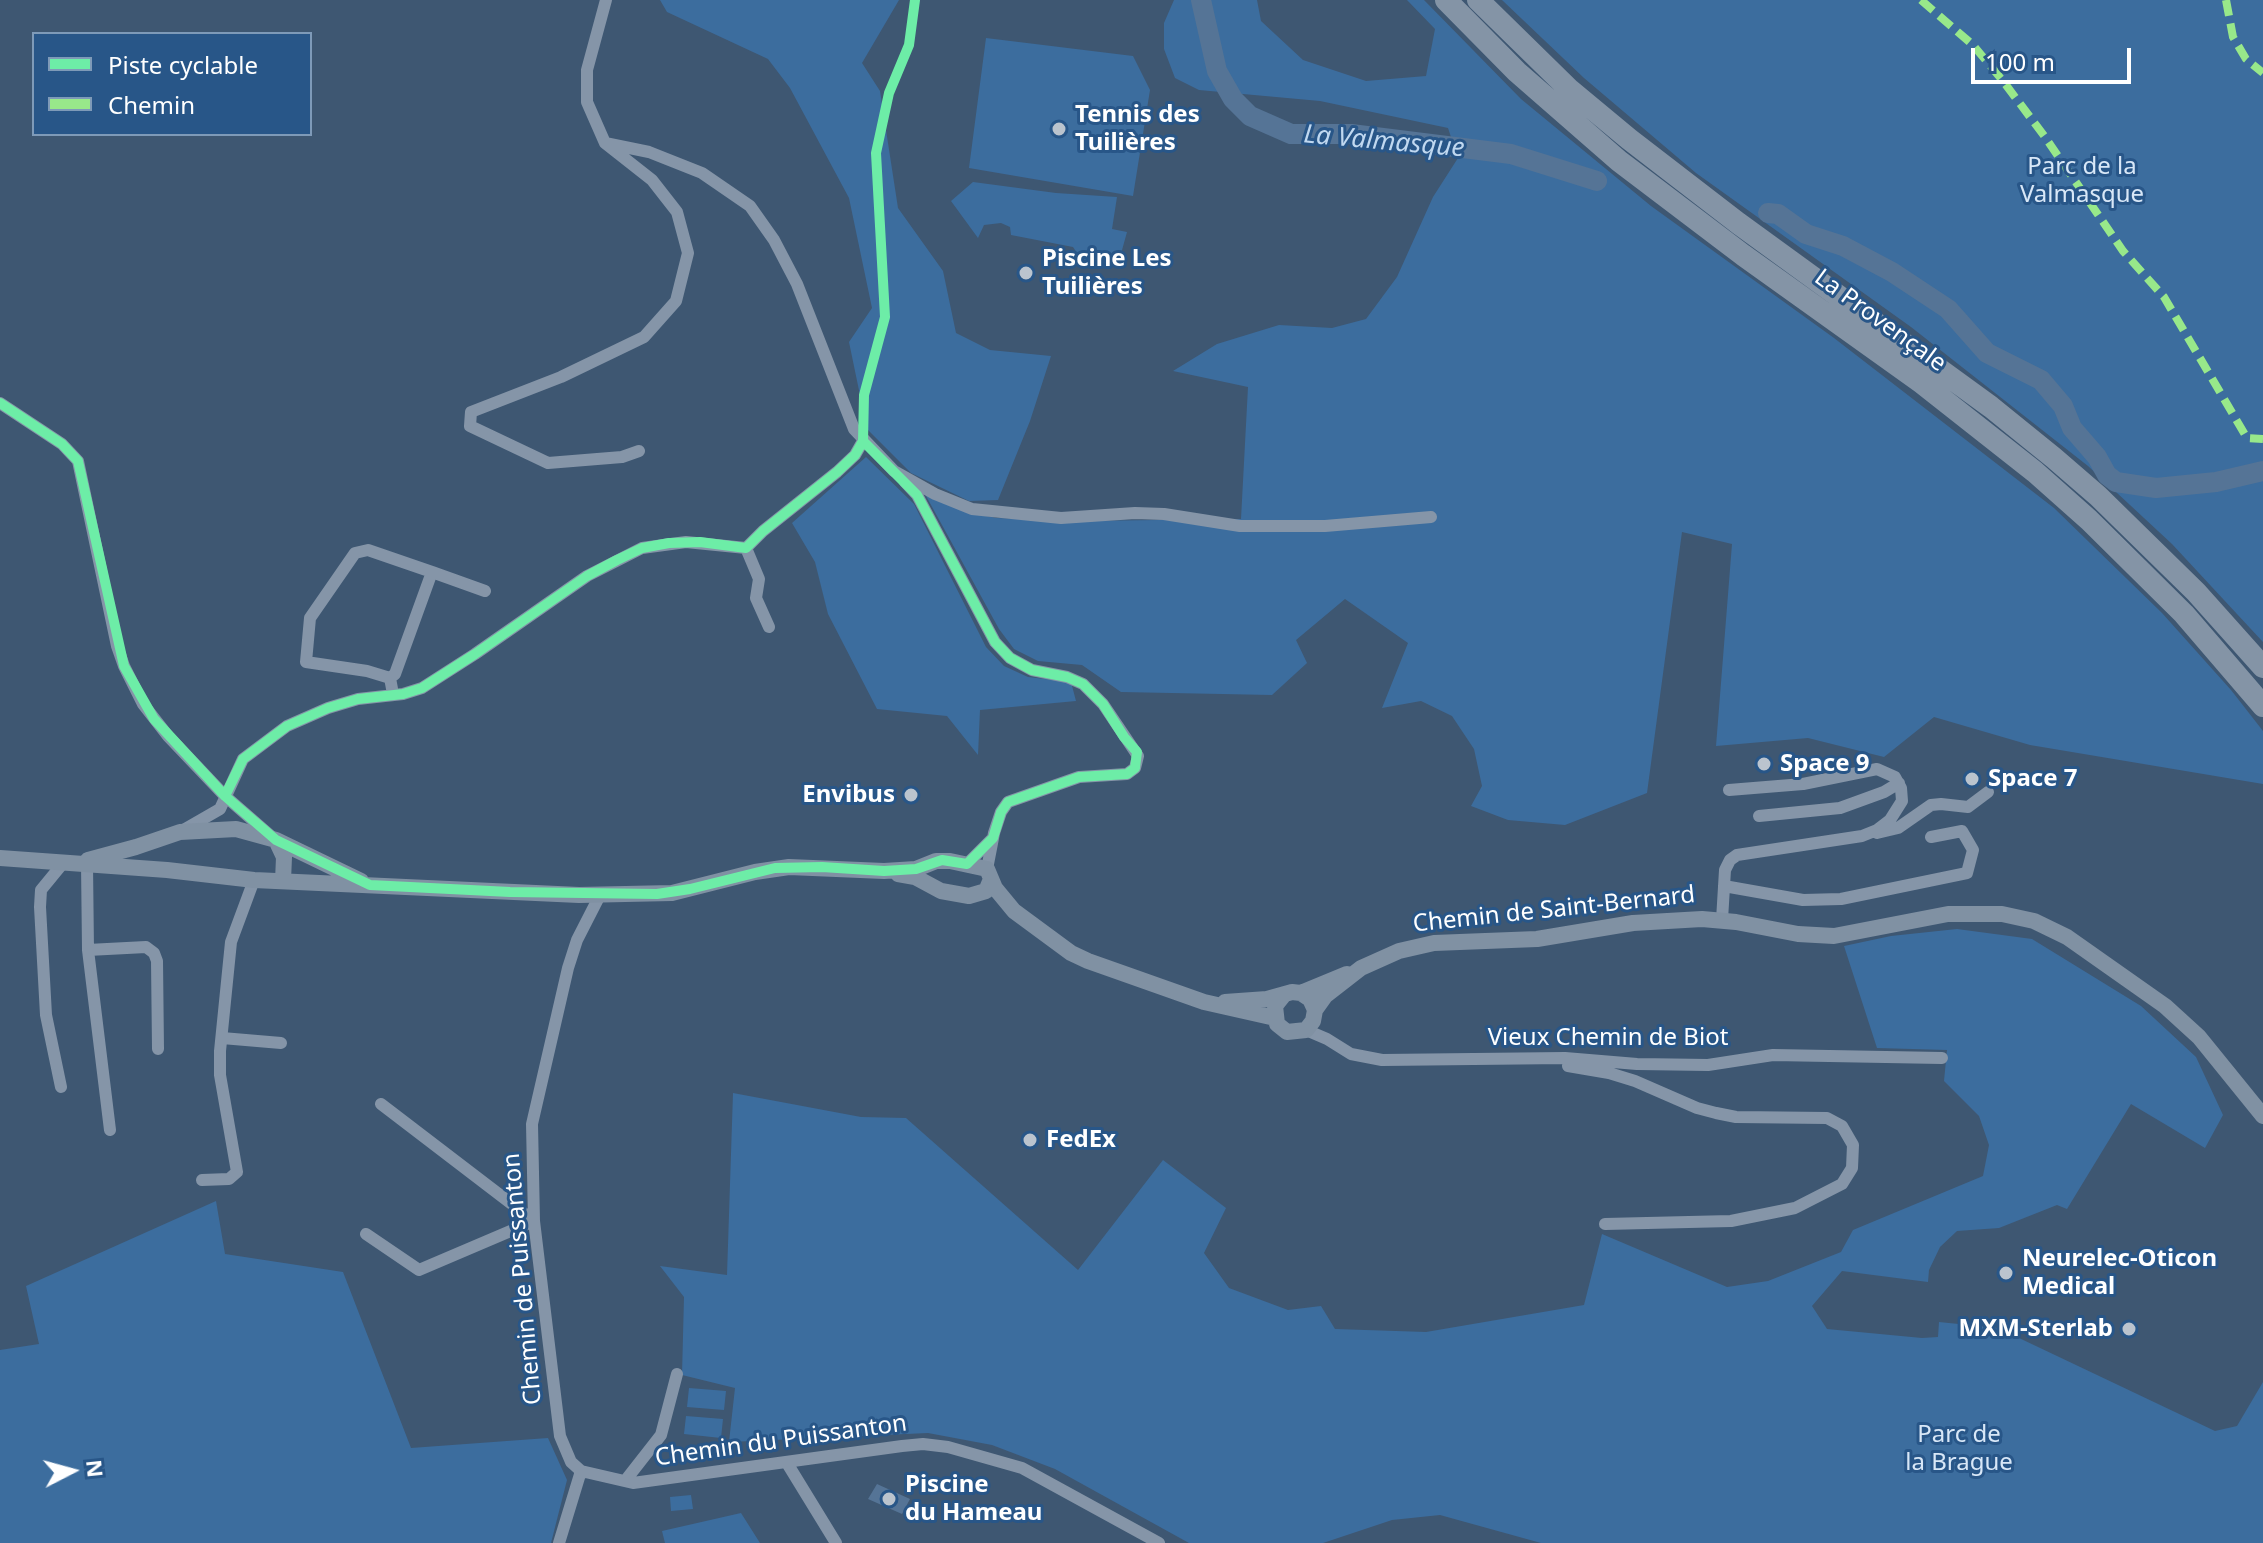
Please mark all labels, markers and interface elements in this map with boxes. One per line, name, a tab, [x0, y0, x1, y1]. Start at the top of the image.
legend	[32, 32, 312, 136]
scale bar	[1975, 32, 2135, 82]
text: 100 m	[1985, 45, 2055, 78]
text: Piste cyclable	[108, 48, 258, 81]
text: Chemin	[108, 88, 195, 121]
place label: Tennis des Tuilières	[1075, 101, 1200, 157]
water label: La Valmasque	[1302, 119, 1466, 165]
marker: Tennis des Tuilières	[1050, 120, 1068, 138]
park label: Parc de la Valmasque	[2020, 153, 2144, 209]
place label: Piscine Les Tuilières	[1042, 245, 1172, 301]
marker: Piscine Les Tuilières	[1017, 264, 1035, 282]
street label: La Provençale	[1809, 264, 1951, 378]
place label: Space 9	[1780, 750, 1869, 778]
marker: Space 9	[1755, 755, 1773, 773]
place label: Space 7	[1988, 765, 2077, 793]
marker: Space 7	[1963, 770, 1981, 788]
place label: Envibus	[802, 781, 895, 809]
marker: Envibus	[902, 786, 920, 804]
street label: Chemin de Saint-Bernard	[1412, 881, 1696, 939]
street label: Vieux Chemin de Biot	[1488, 1024, 1728, 1052]
place label: FedEx	[1046, 1126, 1116, 1154]
marker: FedEx	[1021, 1131, 1039, 1149]
street label: Chemin de Puissanton	[498, 1152, 548, 1406]
place label: Neurelec-Oticon Medical	[2022, 1245, 2217, 1301]
marker: Neurelec-Oticon Medical	[1997, 1264, 2015, 1282]
place label: MXM-Sterlab	[1959, 1315, 2113, 1343]
marker: MXM-Sterlab	[2120, 1320, 2138, 1338]
street label: Chemin du Puissanton	[653, 1409, 909, 1473]
park label: Parc de la Brague	[1905, 1421, 2013, 1477]
north arrow	[32, 1431, 112, 1511]
text: N	[80, 1458, 112, 1479]
place label: Piscine du Hameau	[905, 1471, 1042, 1527]
marker: Piscine du Hameau	[880, 1490, 898, 1508]

